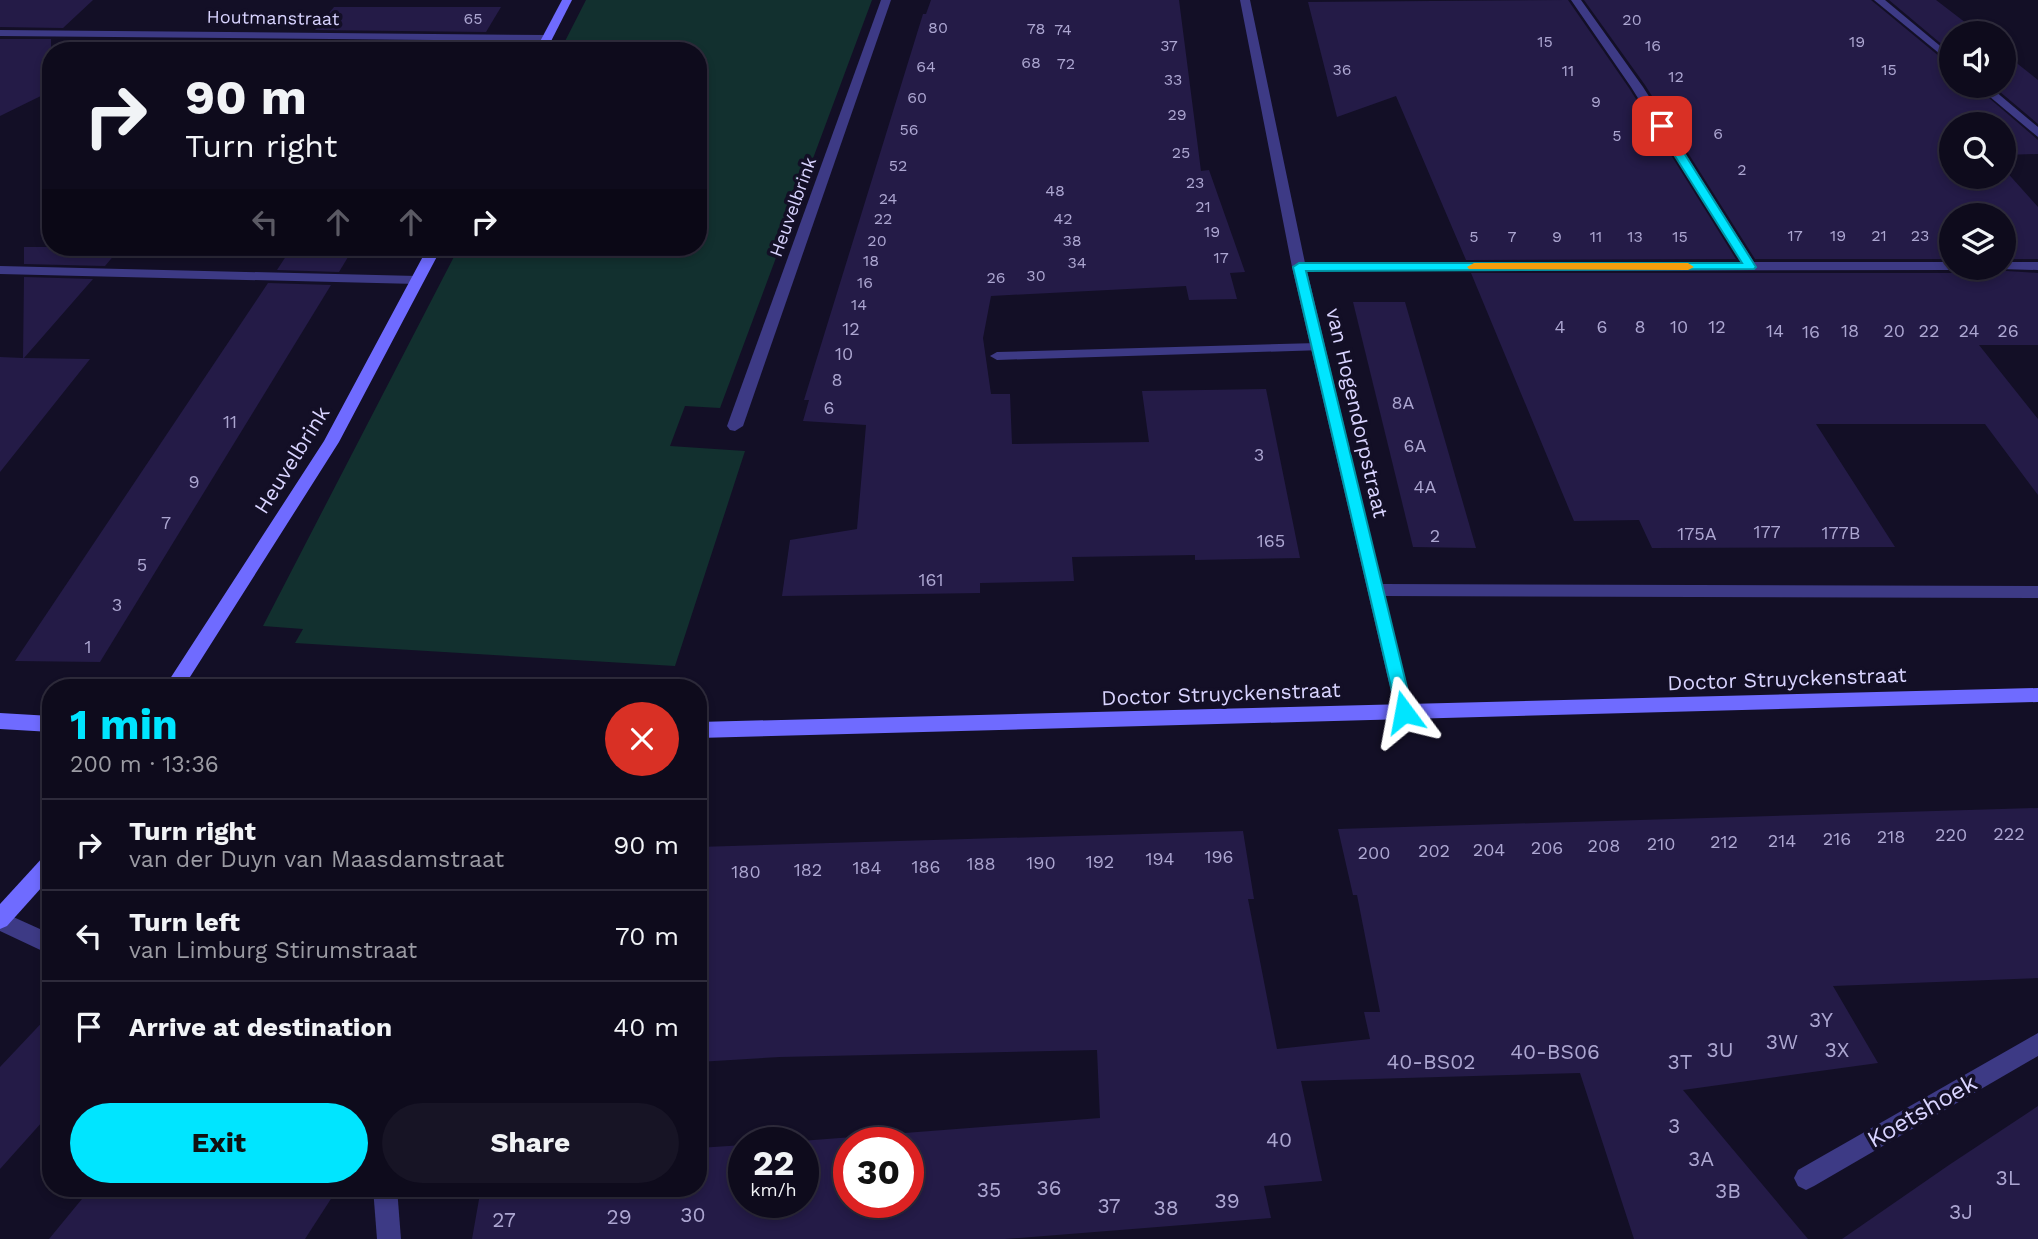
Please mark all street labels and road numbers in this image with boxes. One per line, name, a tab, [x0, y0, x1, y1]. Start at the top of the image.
street label: Houtmanstraat	[206, 6, 340, 29]
street label: Heuvelbrink	[765, 154, 820, 260]
street label: van Hogendorpstraat	[1321, 306, 1394, 520]
street label: Heuvelbrink	[249, 401, 335, 518]
street label: Doctor Struyckenstraat	[1667, 662, 1907, 695]
street label: Doctor Struyckenstraat	[1101, 677, 1341, 710]
street label: Koetshoek	[1862, 1068, 1982, 1154]

